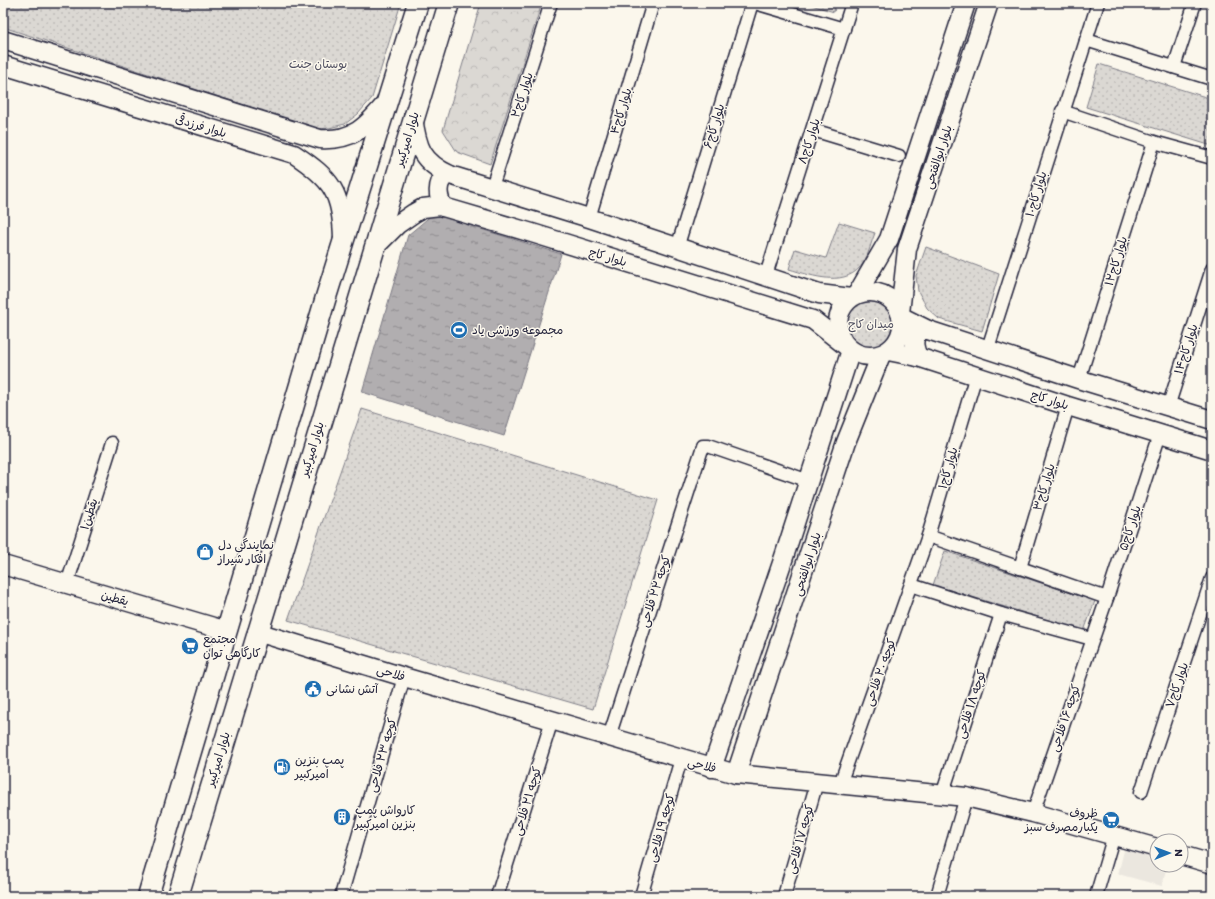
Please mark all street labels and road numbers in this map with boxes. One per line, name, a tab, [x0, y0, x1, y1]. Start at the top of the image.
street label: بلوار کاج۲	[508, 71, 538, 120]
street label: بلوار کاج۴	[607, 86, 637, 136]
street label: بلوار کاج۶	[701, 102, 729, 151]
street label: بلوار امیرکبیر	[392, 110, 423, 169]
street label: بلوار فرزدقی	[173, 112, 228, 141]
street label: بلوار کاج۸	[795, 116, 825, 166]
street label: بلوار ابوالفتحی	[921, 123, 956, 191]
street label: بلوار کاج۱۰	[1022, 169, 1051, 219]
street label: بلوار کاج۱۲	[1102, 234, 1132, 288]
street label: بلوار کاج	[587, 245, 629, 271]
street label: بلوار کاج۱۴	[1171, 322, 1203, 377]
street label: بلوار کاج	[1029, 387, 1071, 415]
street label: بلوار امیرکبیر	[297, 420, 328, 479]
street label: بلوار کاج۱	[935, 445, 963, 491]
street label: بلوار کاج۳	[1030, 462, 1060, 513]
street label: یقطین۱	[77, 496, 101, 532]
street label: بلوار کاج۵	[1116, 503, 1146, 553]
street label: بلوار ابوالفتحی	[790, 530, 825, 598]
street label: کوچه ۲۲ فلاحی	[637, 553, 674, 629]
street label: یقطین	[100, 587, 130, 609]
street label: کوچه ۲۰ فلاحی	[861, 636, 900, 708]
street label: بلوار کاج۷	[1163, 660, 1193, 710]
street label: فلاحی	[375, 662, 407, 685]
street label: کوچه ۱۸ فلاحی	[953, 668, 990, 741]
street label: کوچه ۱۶ فلاحی	[1047, 682, 1084, 754]
street label: کوچه ۲۳ فلاحی	[365, 716, 400, 794]
street label: بلوار امیرکبیر	[203, 730, 234, 789]
street label: فلاحی	[686, 754, 718, 776]
street label: کوچه ۲۱ فلاحی	[510, 765, 545, 837]
street label: کوچه ۱۹ فلاحی	[645, 792, 678, 864]
street label: کوچه ۱۷ فلاحی	[783, 803, 818, 876]

